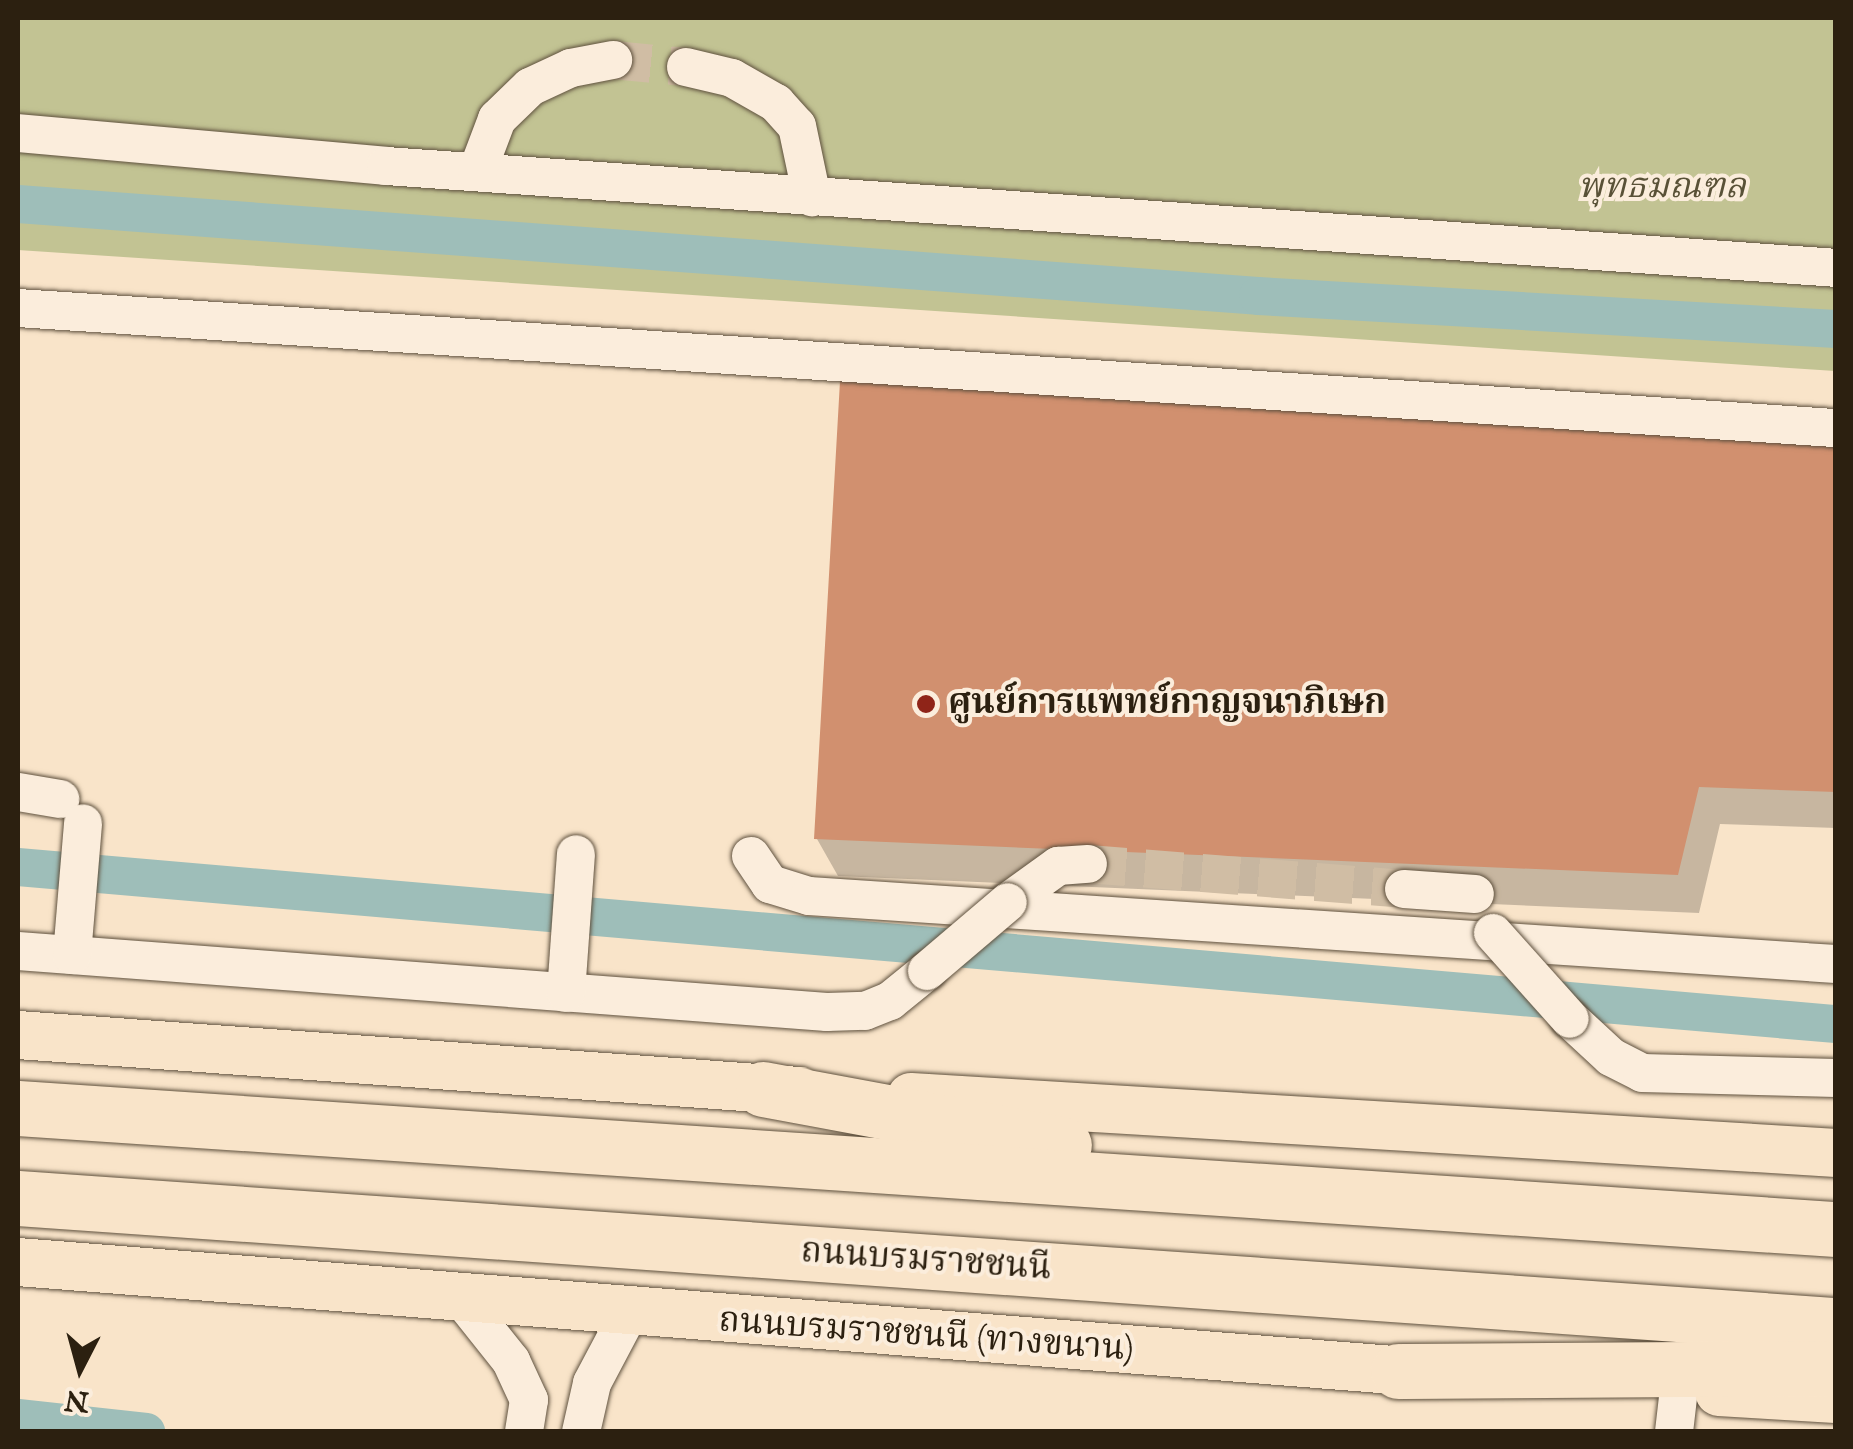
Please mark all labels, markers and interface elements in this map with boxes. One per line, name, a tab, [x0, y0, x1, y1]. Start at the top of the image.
park label: พุทธมณฑล	[1578, 167, 1746, 209]
place label: ศูนย์การแพทย์กาญจนาภิเษก	[948, 683, 1386, 725]
marker: ศูนย์การแพทย์กาญจนาภิเษก	[913, 691, 939, 717]
street label: ถนนบรมราชชนนี	[799, 1231, 1053, 1291]
street label: ถนนบรมราชชนนี (ทางขนาน)	[717, 1301, 1135, 1371]
north arrow	[30, 1319, 130, 1419]
text: N	[63, 1381, 91, 1418]

